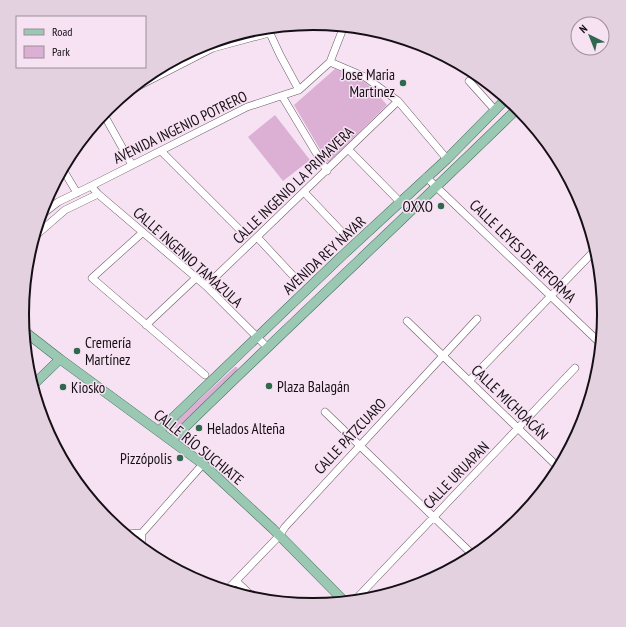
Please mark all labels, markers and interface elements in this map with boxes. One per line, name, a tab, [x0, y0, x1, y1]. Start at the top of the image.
legend	[16, 16, 146, 68]
north arrow	[570, 16, 610, 56]
text: N	[576, 22, 590, 36]
text: Road	[52, 24, 72, 39]
text: Park	[52, 44, 70, 59]
place label: Jose Maria Martinez	[341, 65, 395, 101]
marker: Jose Maria Martinez	[398, 78, 408, 88]
street label: AVENIDA INGENIO POTRERO	[110, 86, 250, 168]
street label: CALLE INGENIO LA PRIMAVERA	[229, 122, 358, 248]
street label: CALLE LEYES DE REFORMA	[466, 195, 581, 307]
place label: OXXO	[403, 197, 433, 216]
marker: OXXO	[436, 201, 446, 211]
street label: CALLE INGENIO TAMAZULA	[129, 203, 247, 312]
street label: AVENIDA REY NAYAR	[279, 212, 369, 298]
place label: Cremería Martínez	[85, 333, 131, 369]
marker: Cremería Martínez	[72, 346, 82, 356]
street label: CALLE MICHOACÁN	[467, 360, 553, 444]
place label: Plaza Balagán	[277, 377, 349, 396]
place label: Kiosko	[71, 378, 105, 397]
marker: Plaza Balagán	[264, 381, 274, 391]
marker: Kiosko	[58, 382, 68, 392]
street label: CALLE PÁTZCUARO	[310, 394, 390, 478]
street label: CALLE RÍO SUCHIATE	[150, 405, 248, 489]
place label: Helados Alteña	[207, 419, 285, 438]
marker: Helados Alteña	[194, 423, 204, 433]
street label: CALLE URUAPAN	[419, 437, 493, 513]
place label: Pizzópolis	[120, 449, 172, 468]
marker: Pizzópolis	[175, 453, 185, 463]

